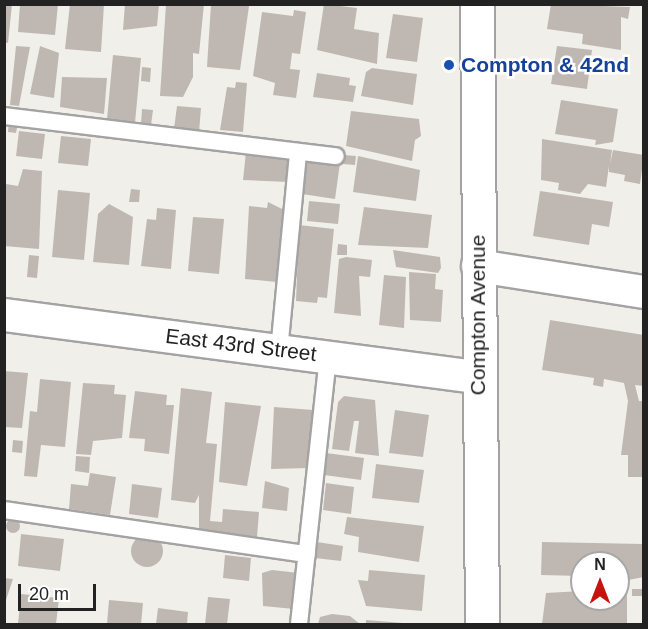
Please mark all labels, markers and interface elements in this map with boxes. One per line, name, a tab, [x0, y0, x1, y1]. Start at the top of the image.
place label: Compton & 42nd	[461, 52, 629, 78]
marker: Compton & 42nd	[442, 58, 456, 72]
street label: Compton Avenue	[465, 234, 491, 396]
street label: East 43rd Street	[164, 323, 318, 367]
north arrow	[570, 551, 630, 611]
text: N	[594, 556, 606, 573]
scale bar	[21, 572, 99, 610]
text: 20 m	[29, 584, 69, 604]

